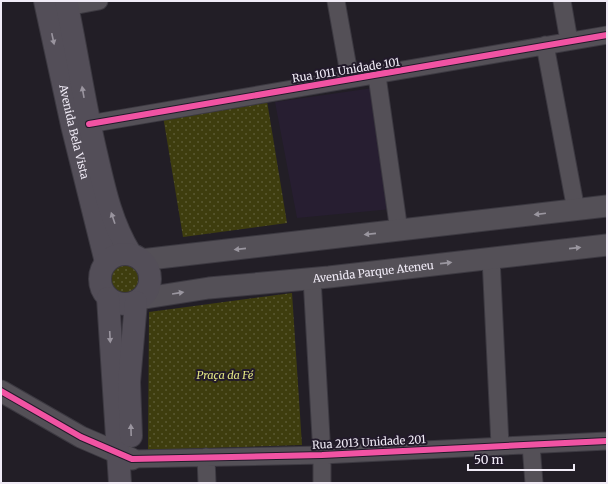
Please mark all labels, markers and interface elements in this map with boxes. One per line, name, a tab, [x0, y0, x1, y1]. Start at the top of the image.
one-way arrow	[51, 33, 57, 45]
street label: Rua 1011 Unidade 101	[291, 55, 401, 85]
street label: Avenida Bela Vista	[56, 82, 92, 181]
one-way arrow	[80, 86, 86, 98]
one-way arrow	[534, 211, 547, 218]
one-way arrow	[110, 212, 116, 224]
one-way arrow	[364, 231, 376, 237]
one-way arrow	[569, 245, 581, 251]
one-way arrow	[234, 246, 246, 252]
street label: Avenida Parque Ateneu	[311, 258, 435, 286]
one-way arrow	[440, 260, 452, 267]
one-way arrow	[172, 290, 184, 296]
one-way arrow	[107, 331, 114, 343]
park label: Praça da Fé	[197, 368, 254, 382]
one-way arrow	[128, 423, 134, 436]
street label: Rua 2013 Unidade 201	[312, 432, 426, 452]
scale bar	[468, 446, 574, 472]
text: 50 m	[474, 452, 503, 467]

